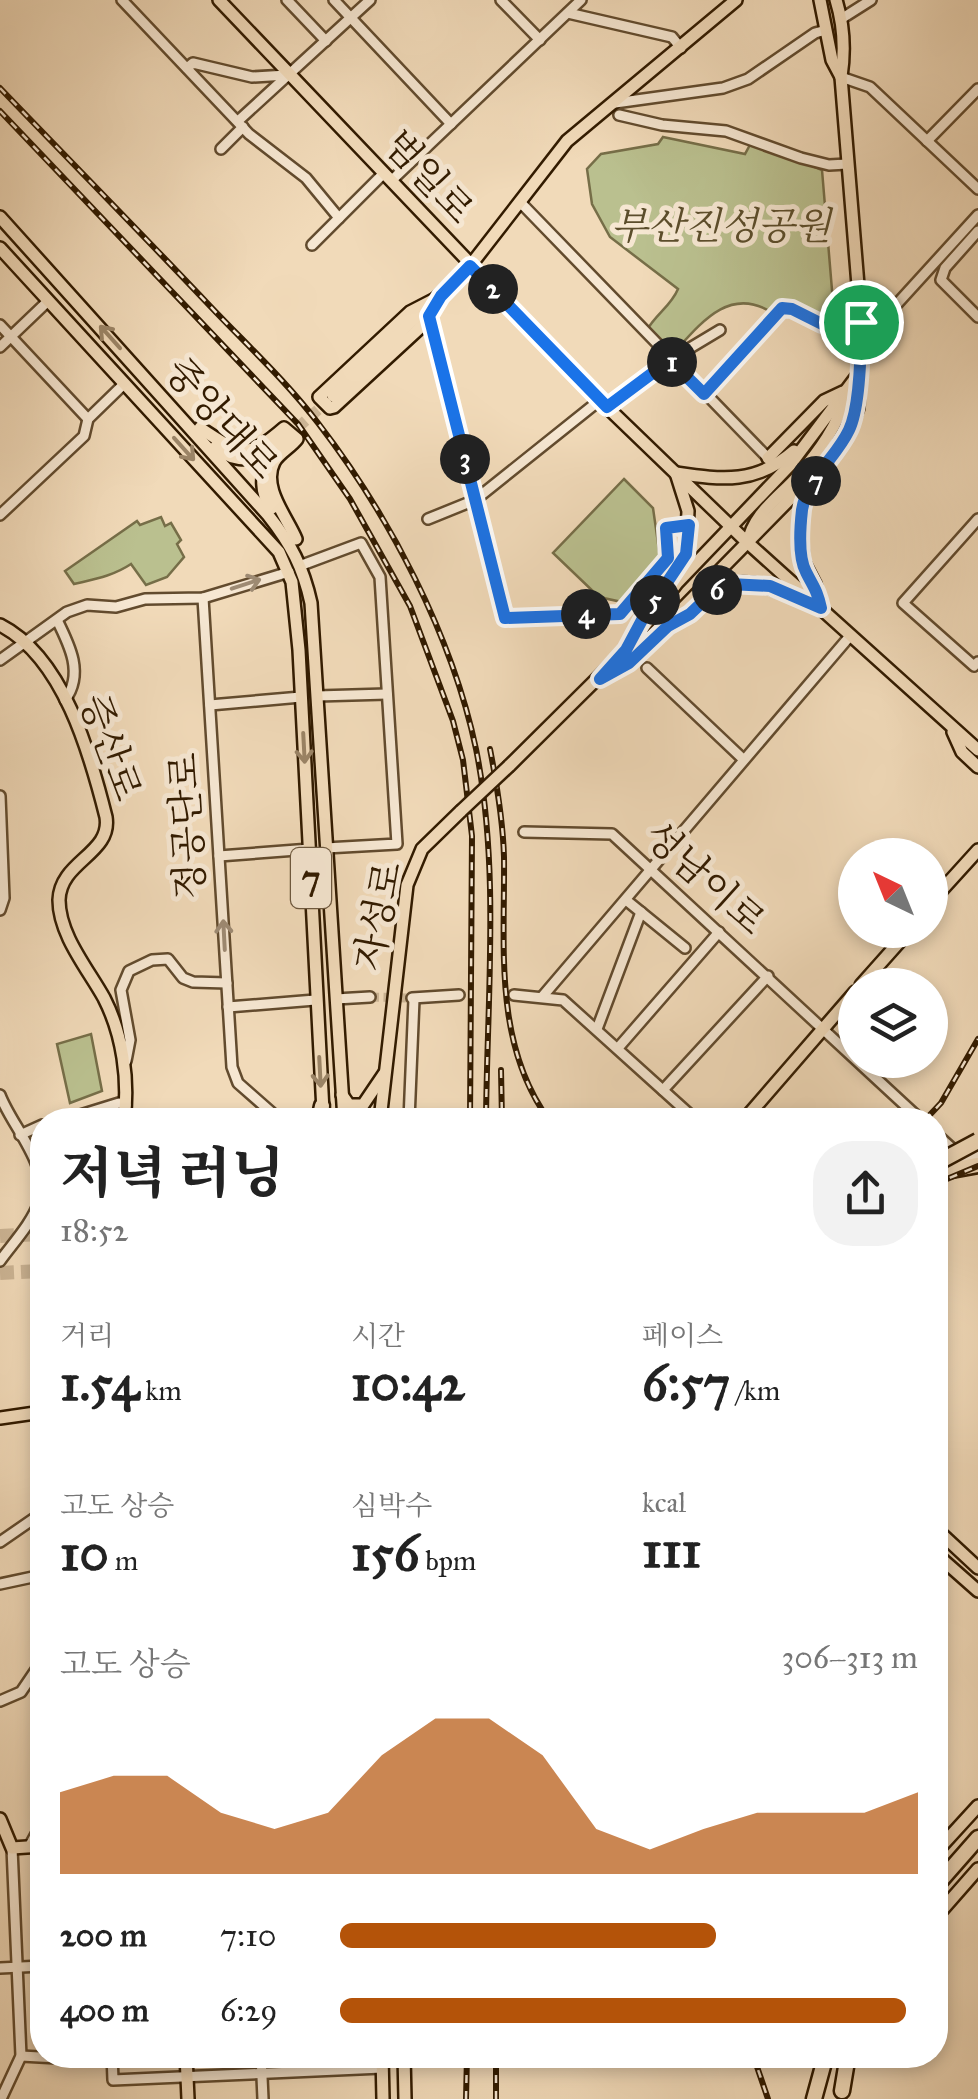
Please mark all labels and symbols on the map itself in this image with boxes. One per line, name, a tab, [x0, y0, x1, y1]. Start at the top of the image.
street label: 범일로	[375, 121, 483, 233]
park label: 부산진성공원	[611, 203, 833, 249]
pin: 2	[468, 264, 518, 314]
pin	[819, 280, 904, 365]
one-way arrow	[100, 325, 122, 351]
pin: 1	[647, 337, 697, 387]
street label: 중앙대로	[156, 348, 288, 488]
pin: 3	[440, 434, 490, 484]
one-way arrow	[173, 436, 196, 461]
pin: 7	[791, 456, 841, 506]
pin: 6	[692, 565, 742, 615]
one-way arrow	[230, 574, 261, 592]
pin: 5	[630, 575, 680, 625]
pin: 4	[561, 589, 611, 639]
street label: 증산로	[71, 687, 151, 807]
one-way arrow	[295, 731, 314, 763]
street label: 정공단로	[160, 751, 214, 901]
street label: 성남이로	[635, 812, 775, 944]
north arrow	[838, 838, 948, 948]
road number: 7	[291, 848, 331, 908]
street label: 자성로	[345, 858, 411, 974]
one-way arrow	[214, 920, 233, 952]
one-way arrow	[311, 1056, 330, 1088]

